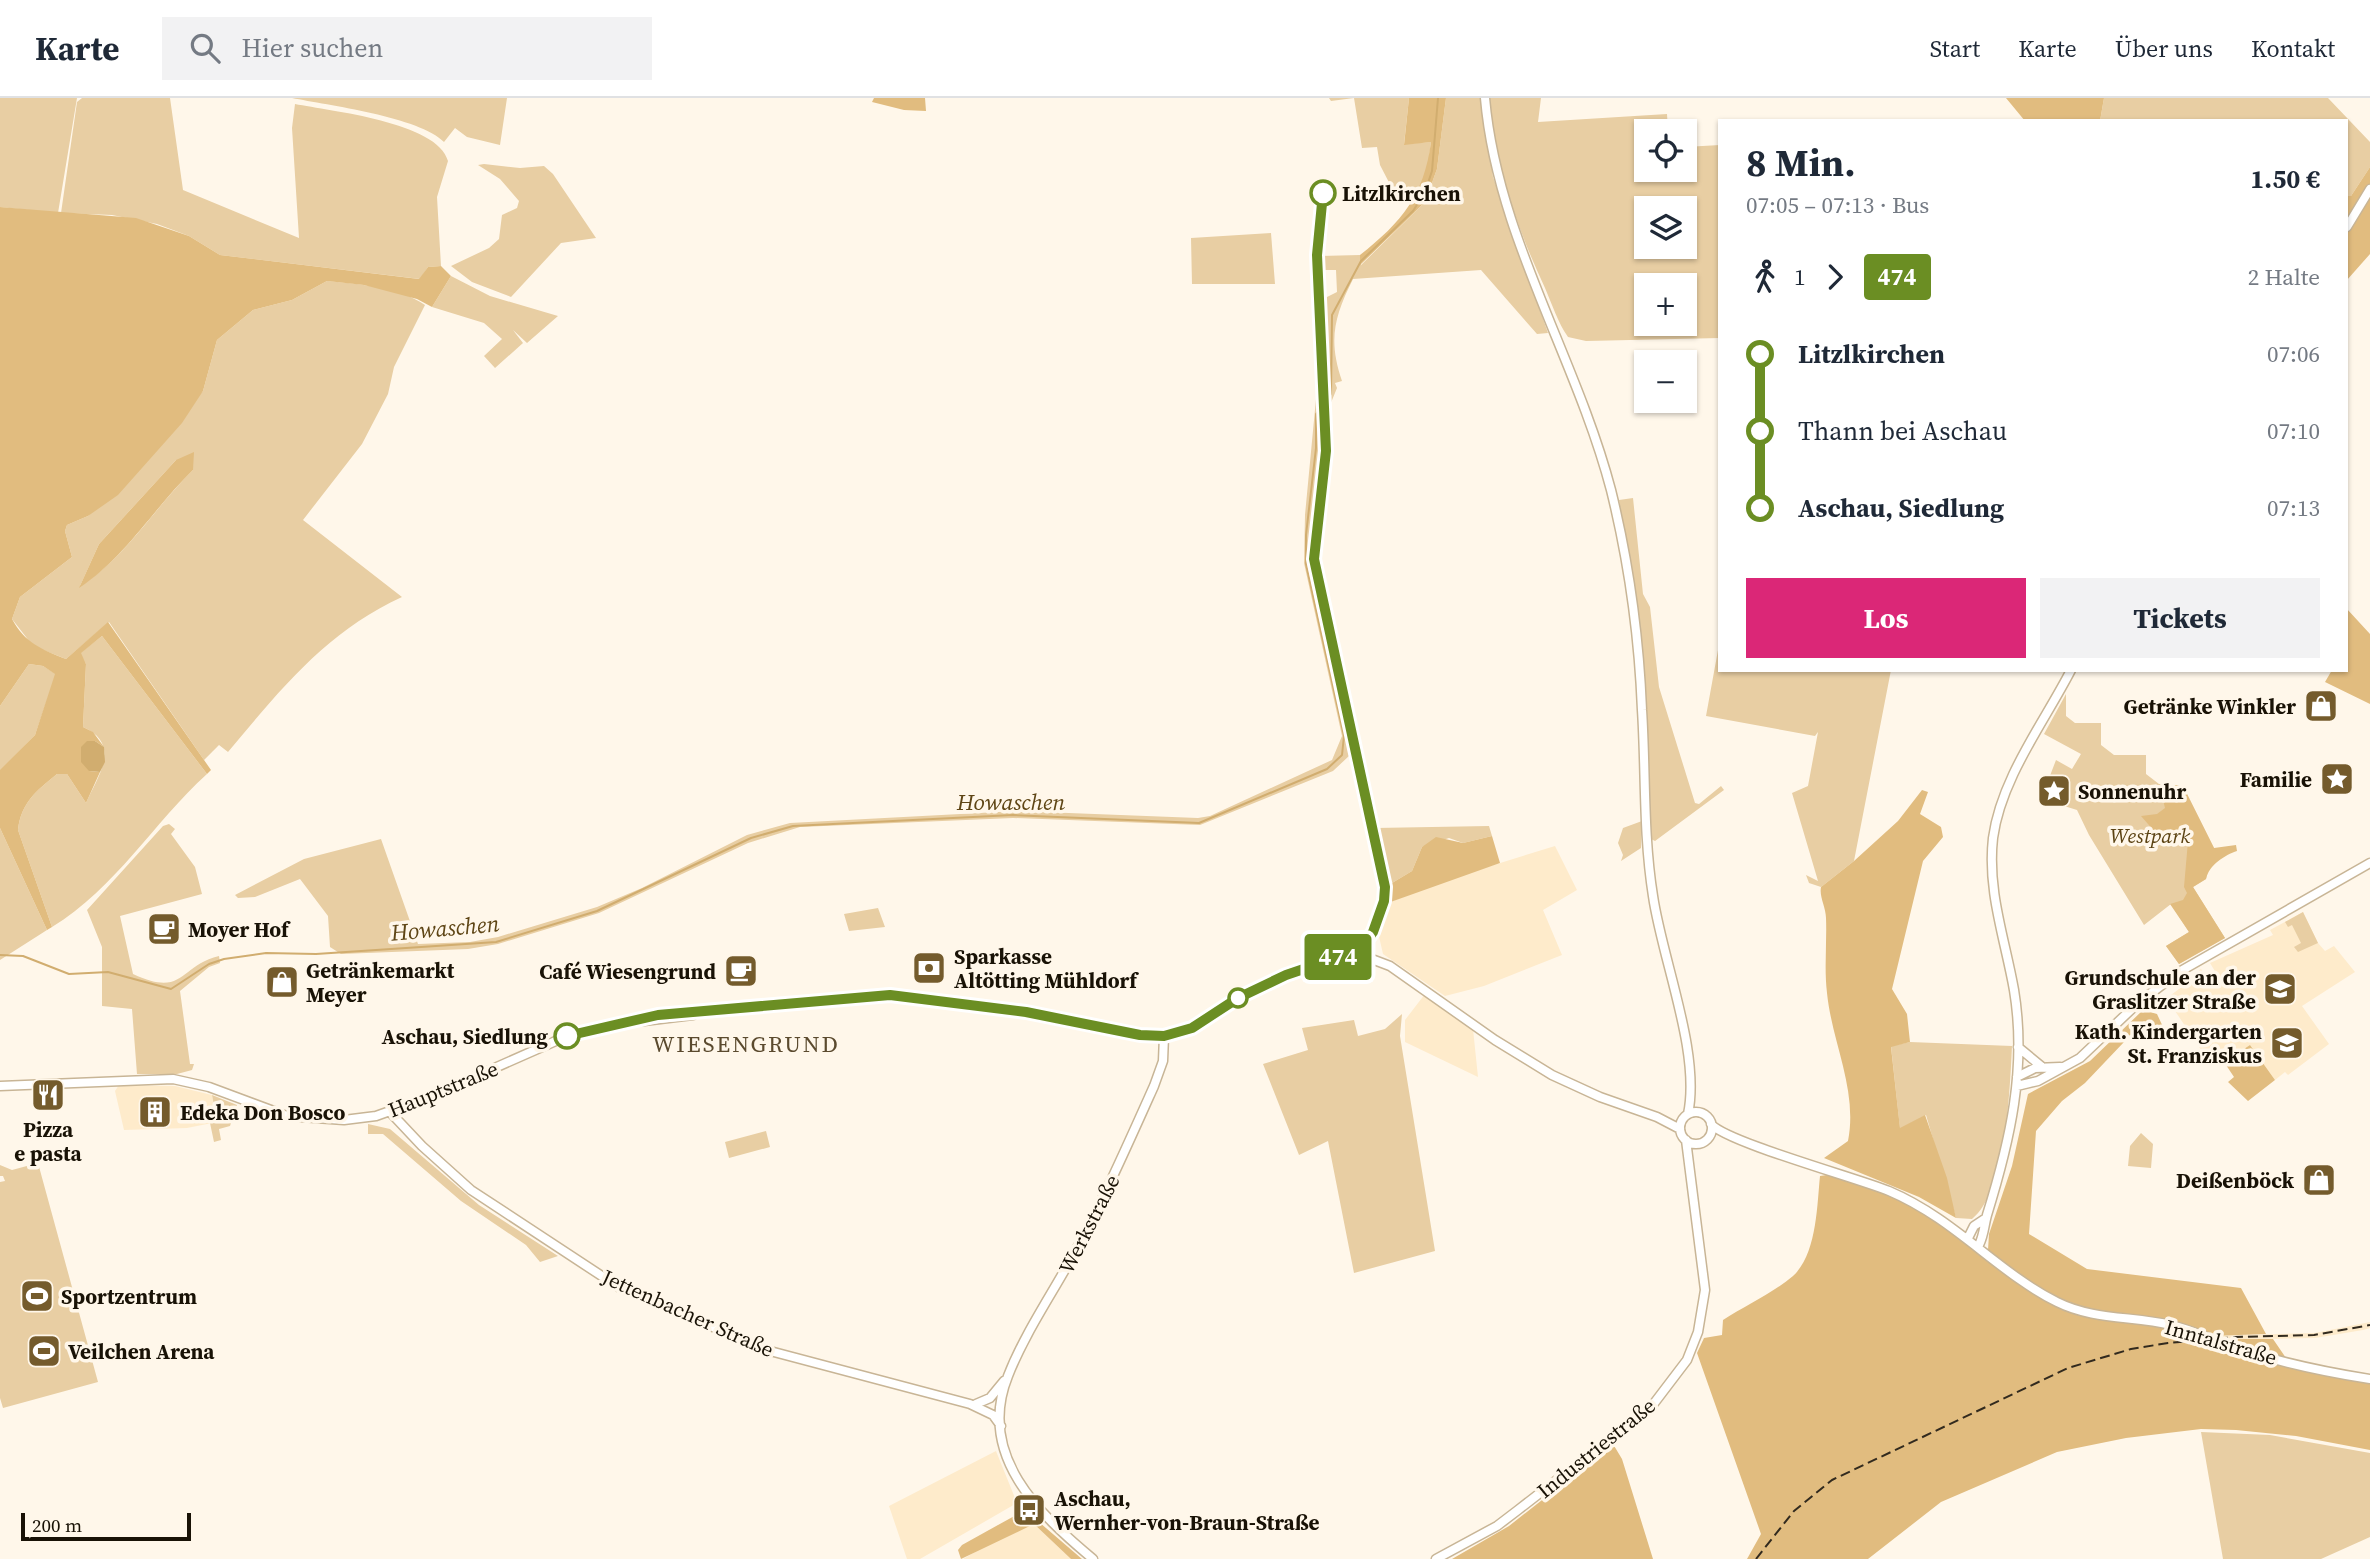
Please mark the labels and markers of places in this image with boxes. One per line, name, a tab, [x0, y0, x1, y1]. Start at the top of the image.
place label: Litzlkirchen	[1342, 179, 1461, 208]
marker: Litzlkirchen	[1310, 180, 1336, 206]
shop icon: Getränke Winkler	[2302, 687, 2340, 725]
place label: Getränke Winkler	[2123, 692, 2296, 721]
place icon: Familie	[2318, 760, 2356, 798]
place label: Familie	[2240, 765, 2312, 794]
place icon: Sonnenuhr	[2035, 772, 2073, 810]
place label: Sonnenuhr	[2078, 777, 2187, 806]
cafe icon: Moyer Hof	[145, 910, 183, 948]
place label: Moyer Hof	[188, 915, 291, 944]
place label: Sparkasse Altötting Mühldorf	[954, 942, 1139, 995]
bank icon: Sparkasse Altötting Mühldorf	[910, 949, 948, 987]
cafe icon: Café Wiesengrund	[722, 952, 760, 990]
place label: Getränkemarkt Meyer	[306, 956, 455, 1009]
place label: Café Wiesengrund	[539, 957, 717, 986]
shop icon: Getränkemarkt Meyer	[263, 963, 301, 1001]
place label: Grundschule an der Graslitzer Straße	[2065, 963, 2256, 1016]
school or university icon: Grundschule an der Graslitzer Straße	[2261, 970, 2299, 1008]
unlabelled marker	[1228, 988, 1248, 1008]
place label: Kath. Kindergarten St. Franziskus	[2075, 1017, 2262, 1070]
place label: Aschau, Siedlung	[382, 1022, 549, 1051]
marker: Aschau, Siedlung	[554, 1023, 580, 1049]
school or university icon: Kath. Kindergarten St. Franziskus	[2268, 1024, 2306, 1062]
restaurant icon: Pizza e pasta	[29, 1076, 67, 1114]
building icon: Edeka Don Bosco	[136, 1093, 174, 1131]
place label: Edeka Don Bosco	[180, 1098, 345, 1127]
place label: Pizza e pasta	[14, 1115, 83, 1168]
shop icon: Deißenböck	[2300, 1161, 2338, 1199]
place label: Deißenböck	[2176, 1166, 2294, 1195]
sports icon: Sportzentrum	[18, 1277, 56, 1315]
place label: Sportzentrum	[61, 1282, 197, 1311]
sports icon: Veilchen Arena	[25, 1332, 63, 1370]
place label: Veilchen Arena	[68, 1337, 215, 1366]
place label: Aschau, Wernher-von-Braun-Straße	[1054, 1484, 1320, 1537]
bus stop icon: Aschau, Wernher-von-Braun-Straße	[1010, 1491, 1048, 1529]

